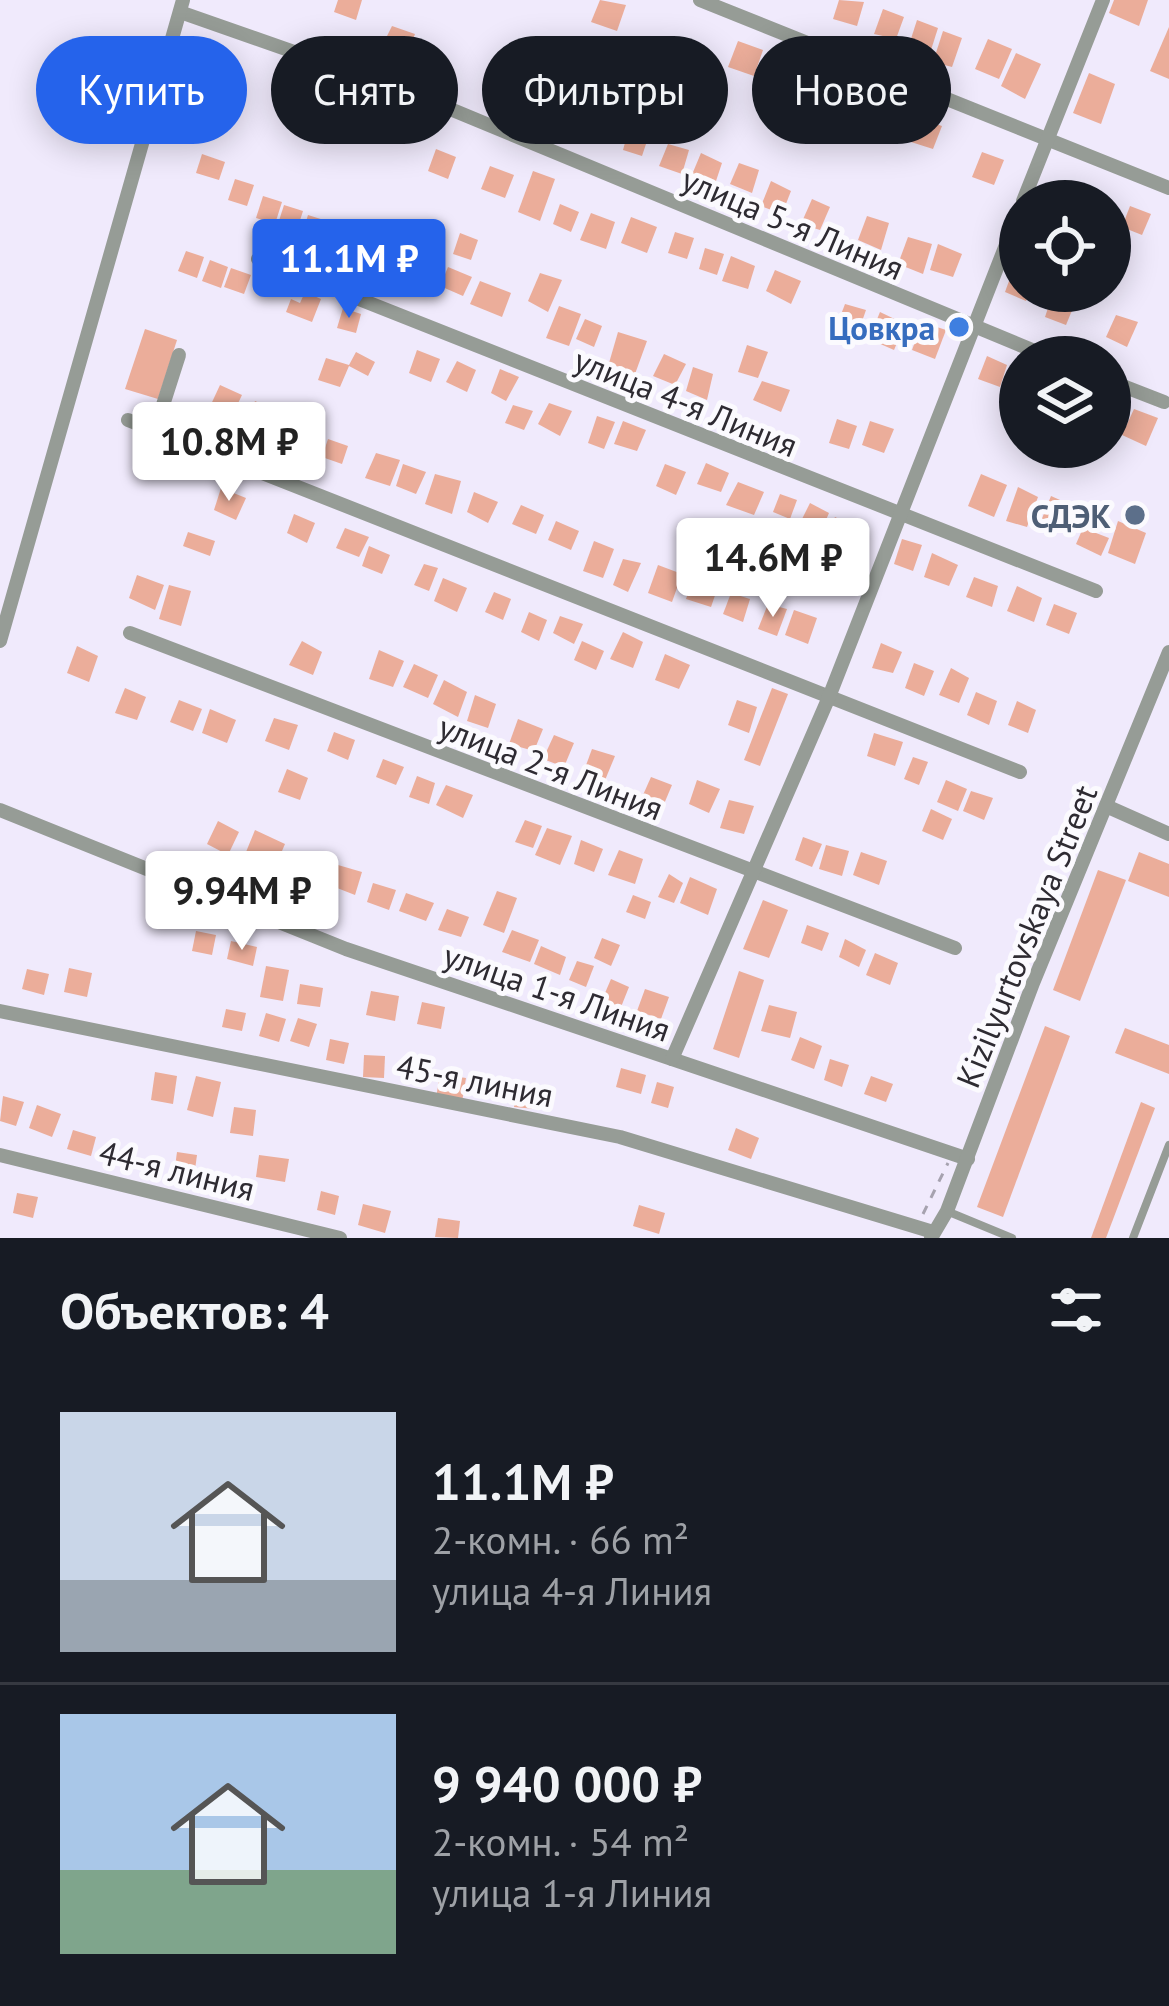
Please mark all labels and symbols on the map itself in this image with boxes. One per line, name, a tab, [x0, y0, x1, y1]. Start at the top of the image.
street label: улица 5-я Линия	[676, 157, 910, 289]
pin: 11.1M ₽	[238, 219, 460, 321]
place label: Цовкра	[828, 306, 935, 349]
marker: Цовкра	[946, 314, 972, 340]
street label: улица 4-я Линия	[568, 338, 804, 466]
pin: 10.8M ₽	[118, 402, 340, 504]
place label: СДЭК	[1031, 494, 1112, 537]
marker: СДЭК	[1122, 502, 1148, 528]
pin: 14.6M ₽	[662, 518, 884, 620]
street label: улица 2-я Линия	[433, 704, 669, 830]
street label: Kizilyurtovskaya Street	[946, 778, 1106, 1094]
pin: 9.94M ₽	[131, 851, 353, 953]
street label: улица 1-я Линия	[438, 933, 676, 1051]
street label: 45-я линия	[393, 1044, 557, 1116]
street label: 44-я линия	[95, 1130, 259, 1210]

